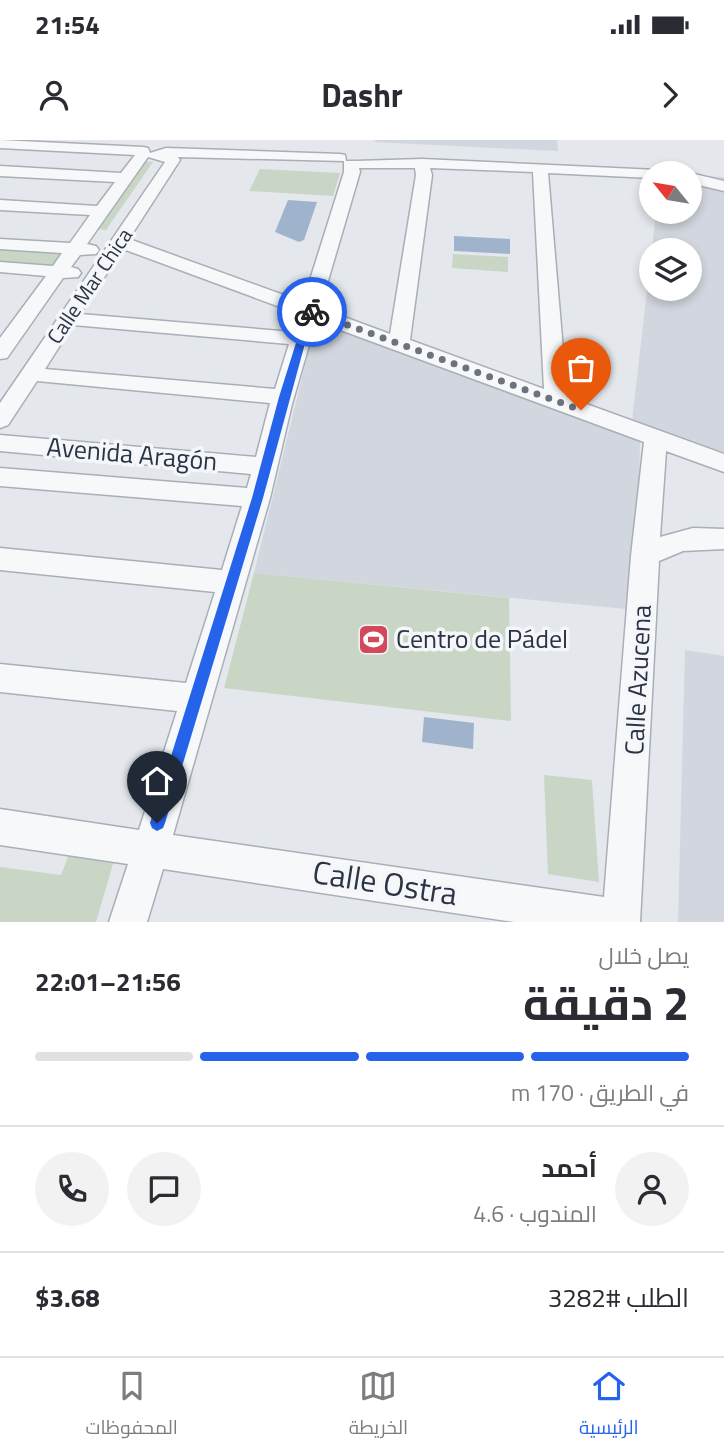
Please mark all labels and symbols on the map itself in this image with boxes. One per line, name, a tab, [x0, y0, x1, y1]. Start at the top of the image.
north arrow	[639, 161, 702, 224]
street label: Calle Mar Chica	[38, 221, 140, 350]
courier	[277, 277, 347, 347]
pin	[551, 338, 611, 410]
street label: Avenida Aragón	[45, 427, 219, 480]
street label: Calle Azucena	[614, 604, 661, 756]
place label: Centro de Pádel	[396, 619, 568, 658]
sports icon: Centro de Pádel	[356, 622, 390, 656]
pin	[127, 751, 187, 823]
street label: Calle Ostra	[309, 847, 461, 917]

